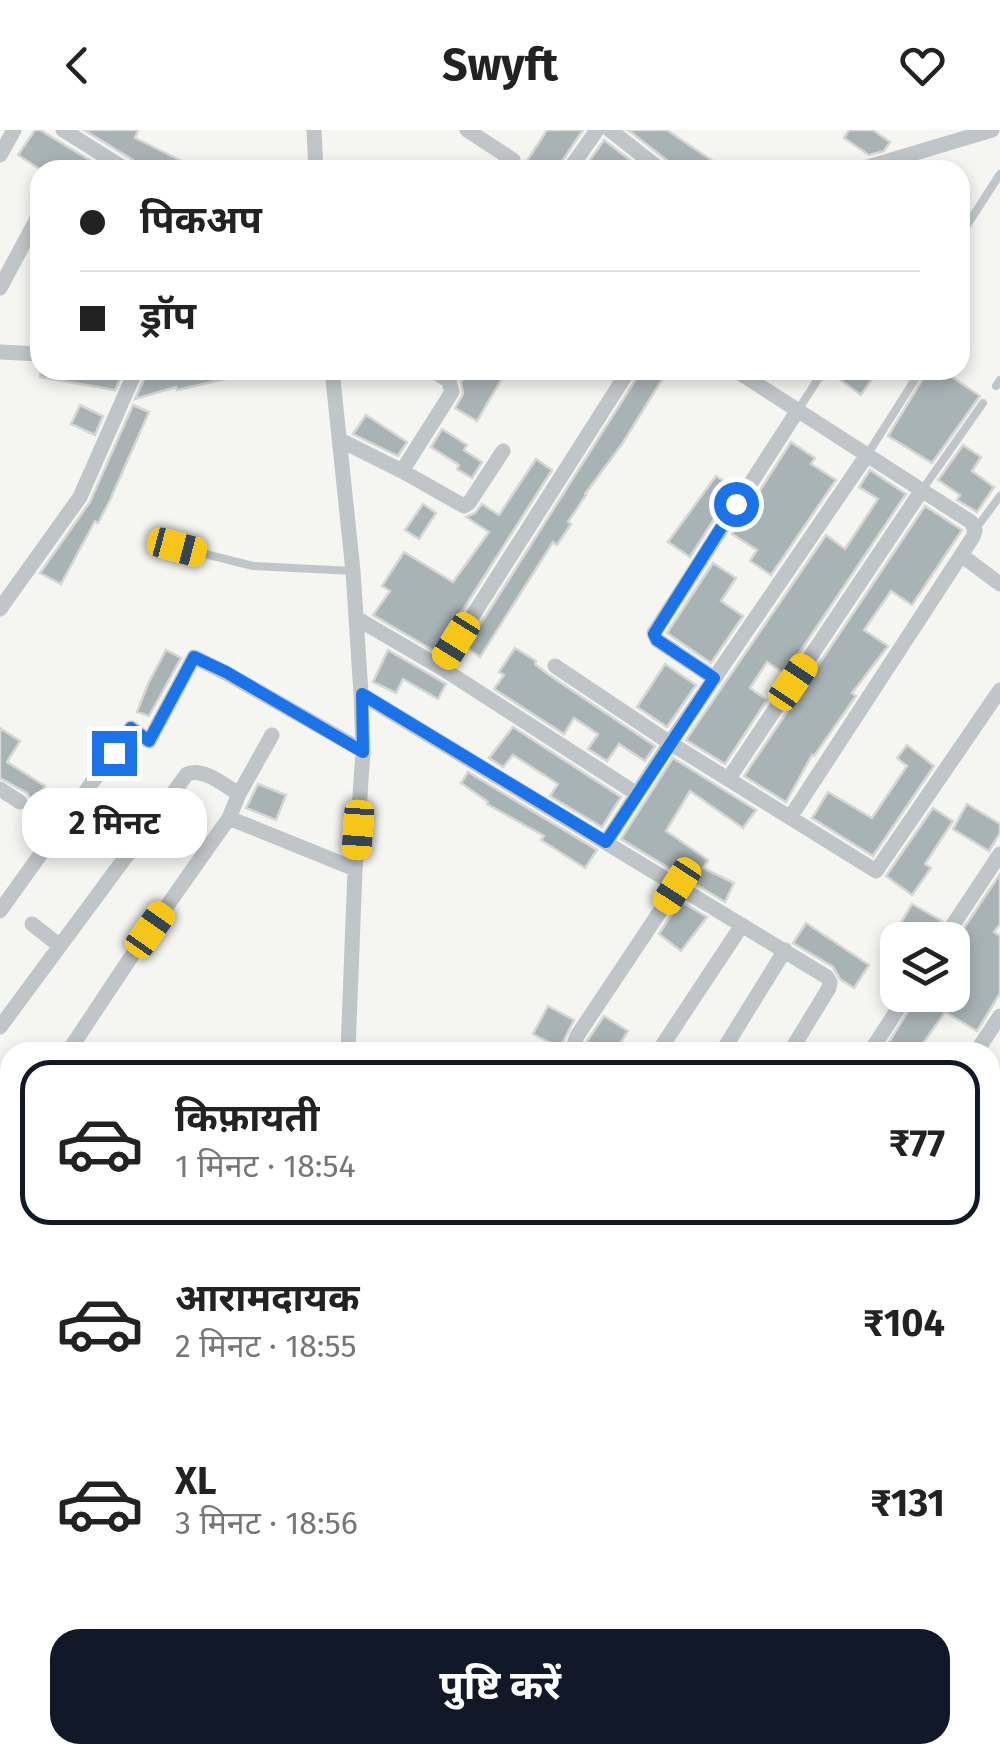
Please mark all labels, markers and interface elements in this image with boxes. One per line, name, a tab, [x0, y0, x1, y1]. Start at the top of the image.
icon: back	[50, 38, 105, 93]
text: Swyft	[442, 38, 558, 92]
icon: heart	[895, 38, 950, 93]
text: पिकअप	[140, 197, 262, 243]
text: ड्रॉप	[140, 293, 196, 339]
route start	[714, 482, 759, 527]
car	[144, 525, 210, 569]
car	[427, 608, 485, 674]
car	[764, 649, 822, 715]
route end	[92, 731, 137, 776]
callout: 2 मिनट	[22, 788, 206, 858]
car	[341, 799, 375, 861]
text: 2 मिनट	[69, 804, 160, 842]
car	[648, 853, 706, 919]
car	[121, 897, 179, 963]
map controls	[880, 922, 970, 1012]
button: layers	[880, 922, 970, 1012]
text: किफ़ायती	[175, 1095, 319, 1141]
icon: car	[55, 1098, 145, 1188]
text: ₹77	[889, 1120, 945, 1166]
text: 1 मिनट · 18:54	[175, 1147, 356, 1185]
text: आरामदायक	[175, 1275, 359, 1321]
icon: car	[55, 1278, 145, 1368]
text: ₹104	[863, 1300, 945, 1346]
text: 2 मिनट · 18:55	[175, 1327, 356, 1365]
icon: car	[55, 1458, 145, 1548]
text: XL	[175, 1458, 217, 1504]
text: ₹131	[870, 1480, 945, 1526]
text: 3 मिनट · 18:56	[175, 1504, 358, 1542]
button: पुष्टि करें	[50, 1629, 950, 1744]

